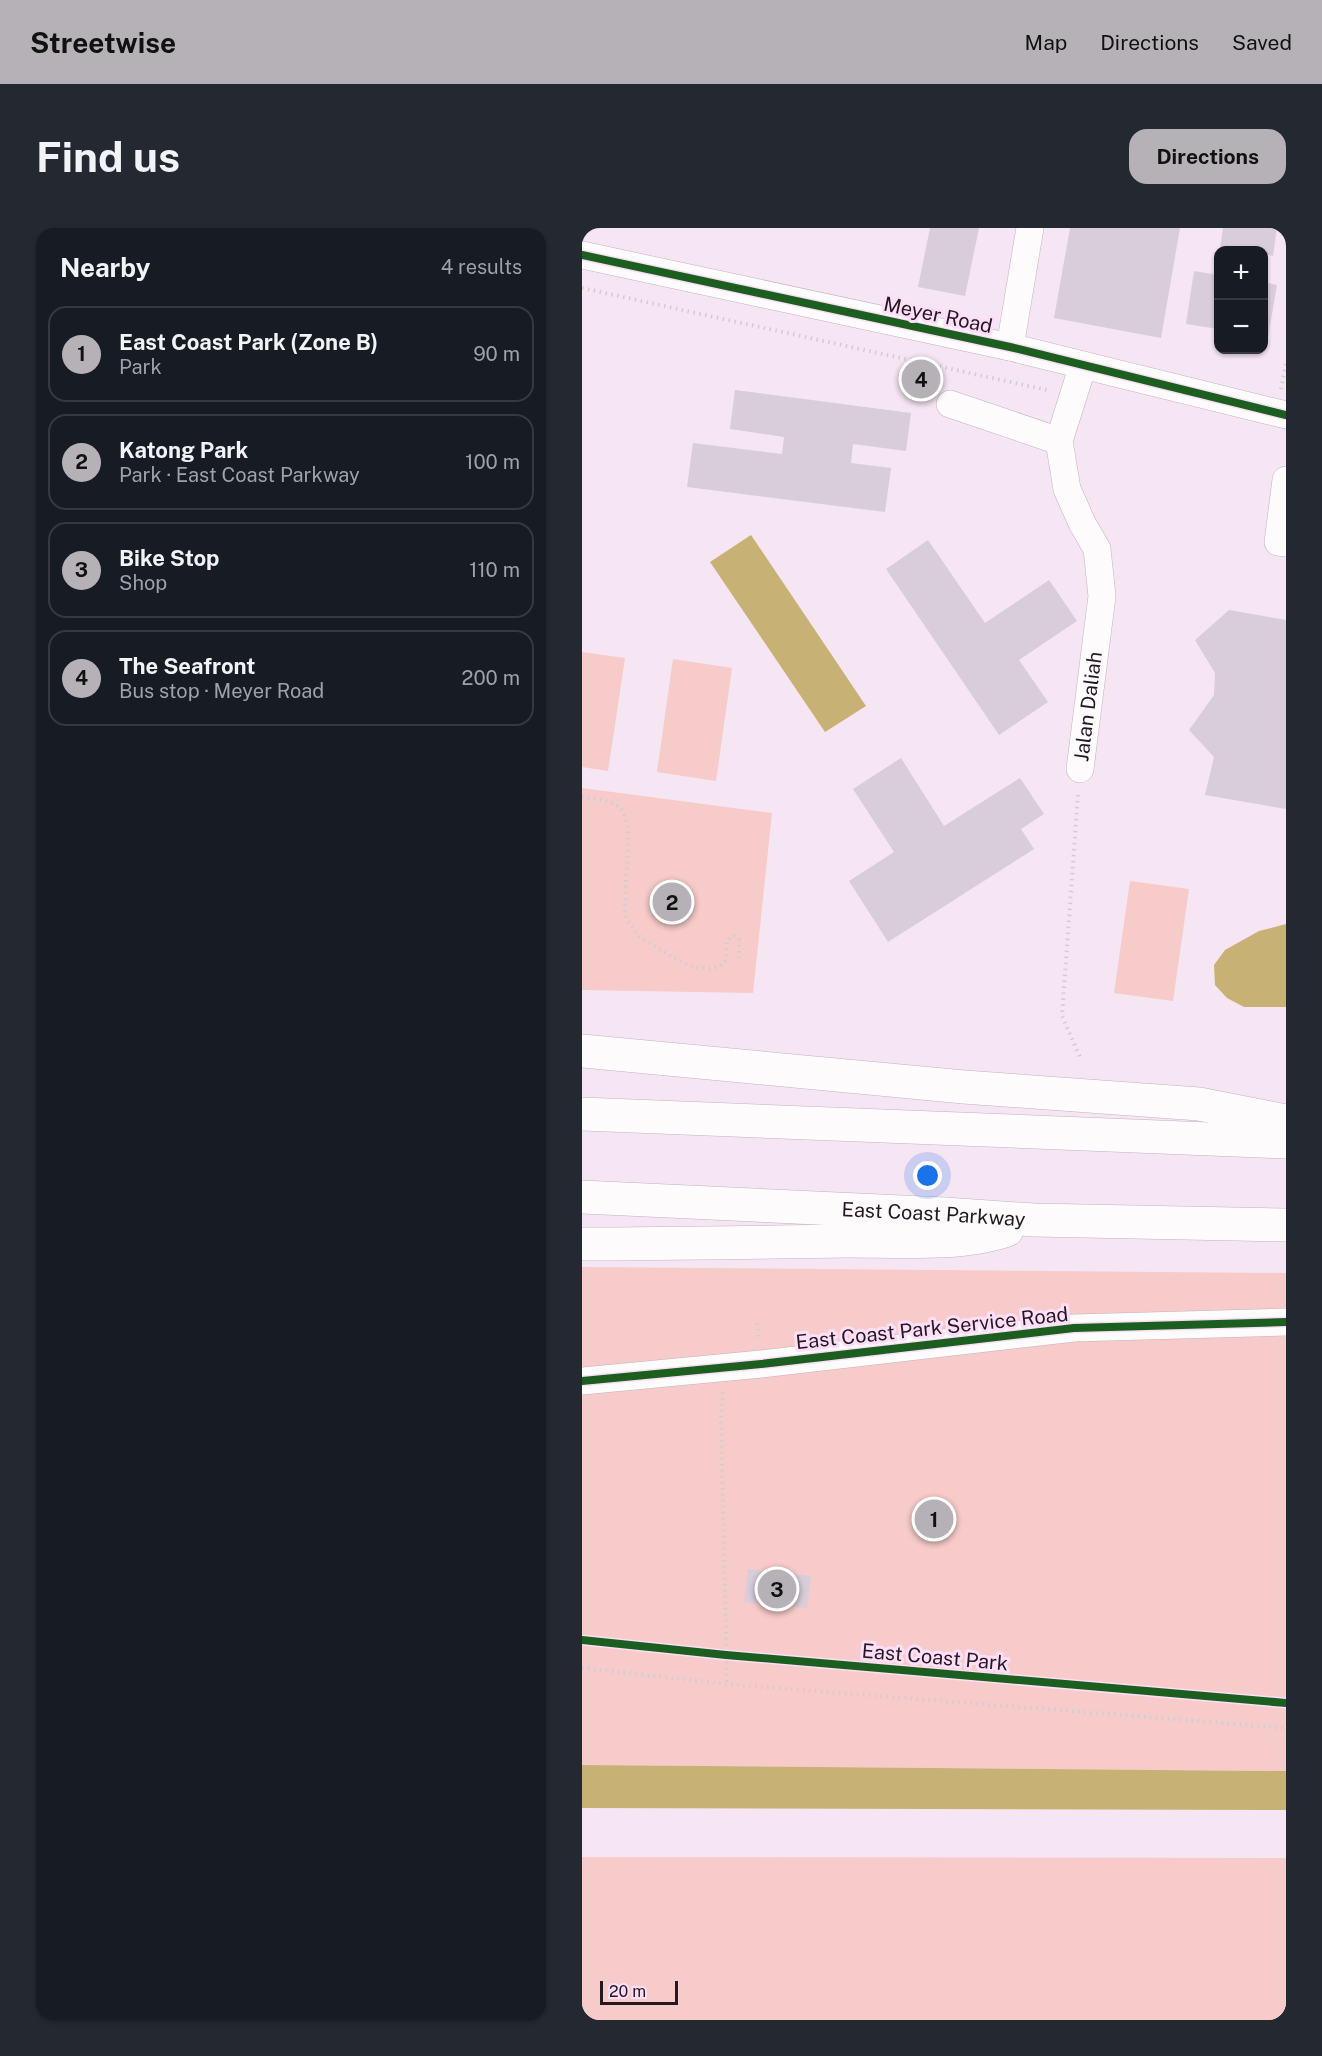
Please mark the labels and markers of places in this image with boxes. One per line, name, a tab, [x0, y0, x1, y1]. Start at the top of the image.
pin: 4	[902, 356, 940, 402]
pin: 2	[652, 880, 692, 924]
pin: 1	[914, 1496, 954, 1542]
pin: 3	[758, 1566, 796, 1612]

